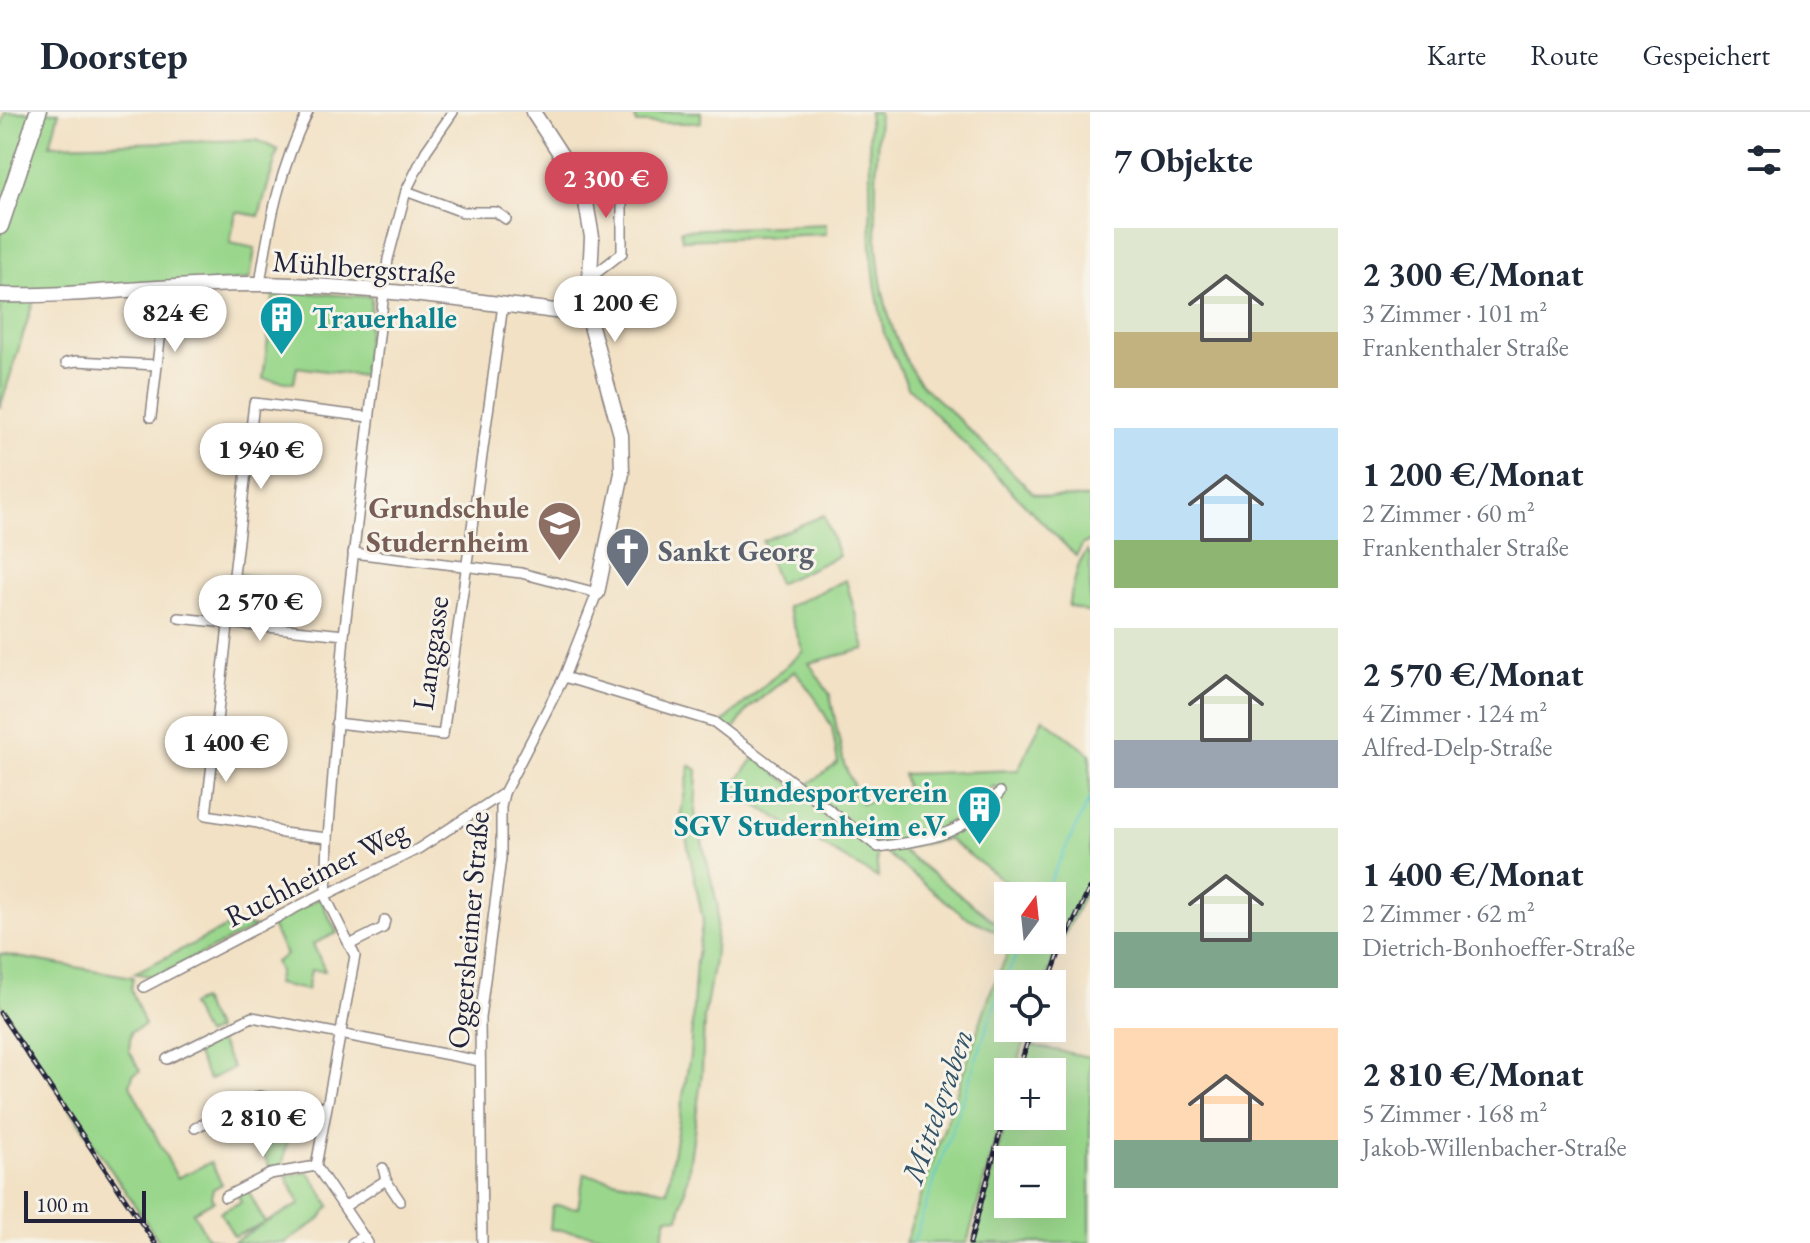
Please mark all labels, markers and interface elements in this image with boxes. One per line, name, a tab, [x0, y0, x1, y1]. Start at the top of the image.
text: Doorstep	[40, 31, 188, 80]
text: Karte	[1427, 37, 1486, 73]
text: Route	[1530, 37, 1598, 73]
text: Gespeichert	[1642, 37, 1770, 73]
text: 7 Objekte	[1114, 138, 1253, 182]
icon: filters	[1742, 138, 1786, 182]
pin: 2 300 €	[532, 152, 680, 220]
text: 2 300 €	[563, 161, 649, 195]
street label: Mühlbergstraße	[271, 241, 457, 293]
text: 2 300 €/Monat	[1362, 252, 1583, 296]
icon: home	[1178, 260, 1274, 356]
pin: 1 200 €	[541, 276, 689, 344]
text: 1 200 €	[572, 285, 658, 319]
pin: 824 €	[119, 286, 231, 354]
building icon: Trauerhalle	[257, 293, 305, 356]
text: 824 €	[142, 295, 208, 329]
text: 3 Zimmer · 101 m²	[1362, 296, 1547, 330]
place label: Trauerhalle	[312, 298, 457, 337]
text: Frankenthaler Straße	[1362, 330, 1569, 364]
pin: 1 940 €	[187, 423, 335, 491]
text: 1 940 €	[218, 432, 304, 466]
text: 1 200 €/Monat	[1362, 452, 1583, 496]
icon: home	[1178, 460, 1274, 556]
place label: Grundschule Studernheim	[366, 488, 529, 561]
text: 2 Zimmer · 60 m²	[1362, 496, 1535, 530]
school or university icon: Grundschule Studernheim	[536, 500, 584, 563]
church icon: Sankt Georg	[603, 526, 651, 589]
text: Frankenthaler Straße	[1362, 530, 1569, 564]
place label: Sankt Georg	[658, 531, 815, 570]
pin: 2 570 €	[186, 575, 334, 643]
text: 2 570 €	[217, 584, 303, 618]
street label: Langgasse	[403, 594, 457, 712]
text: 2 570 €/Monat	[1362, 652, 1583, 696]
icon: home	[1178, 660, 1274, 756]
text: 4 Zimmer · 124 m²	[1362, 696, 1547, 730]
pin: 1 400 €	[152, 716, 300, 784]
text: 1 400 €	[183, 725, 269, 759]
text: Alfred-Delp-Straße	[1362, 730, 1553, 764]
place label: Hundesportverein SGV Studernheim e.V.	[674, 772, 948, 845]
building icon: Hundesportverein SGV Studernheim e.V.	[955, 784, 1003, 847]
street label: Ruchheimer Weg	[218, 810, 415, 936]
street label: Oggersheimer Straße	[438, 810, 498, 1050]
text: 1 400 €/Monat	[1362, 852, 1583, 896]
icon: home	[1178, 860, 1274, 956]
north arrow	[994, 882, 1066, 954]
map controls	[994, 882, 1066, 1218]
text: 2 Zimmer · 62 m²	[1362, 896, 1535, 930]
text: Dietrich-Bonhoeffer-Straße	[1362, 930, 1635, 964]
button: locate	[994, 970, 1066, 1042]
water label: Mittelgraben	[890, 1023, 983, 1191]
text: 2 810 €/Monat	[1362, 1052, 1583, 1096]
button: +	[994, 1058, 1066, 1130]
icon: home	[1178, 1060, 1274, 1156]
pin: 2 810 €	[189, 1091, 337, 1159]
text: 5 Zimmer · 168 m²	[1362, 1096, 1547, 1130]
text: 2 810 €	[220, 1100, 306, 1134]
text: Jakob-Willenbacher-Straße	[1362, 1130, 1627, 1164]
button: −	[994, 1146, 1066, 1218]
scale bar	[24, 1187, 146, 1223]
text: 100 m	[36, 1190, 89, 1219]

